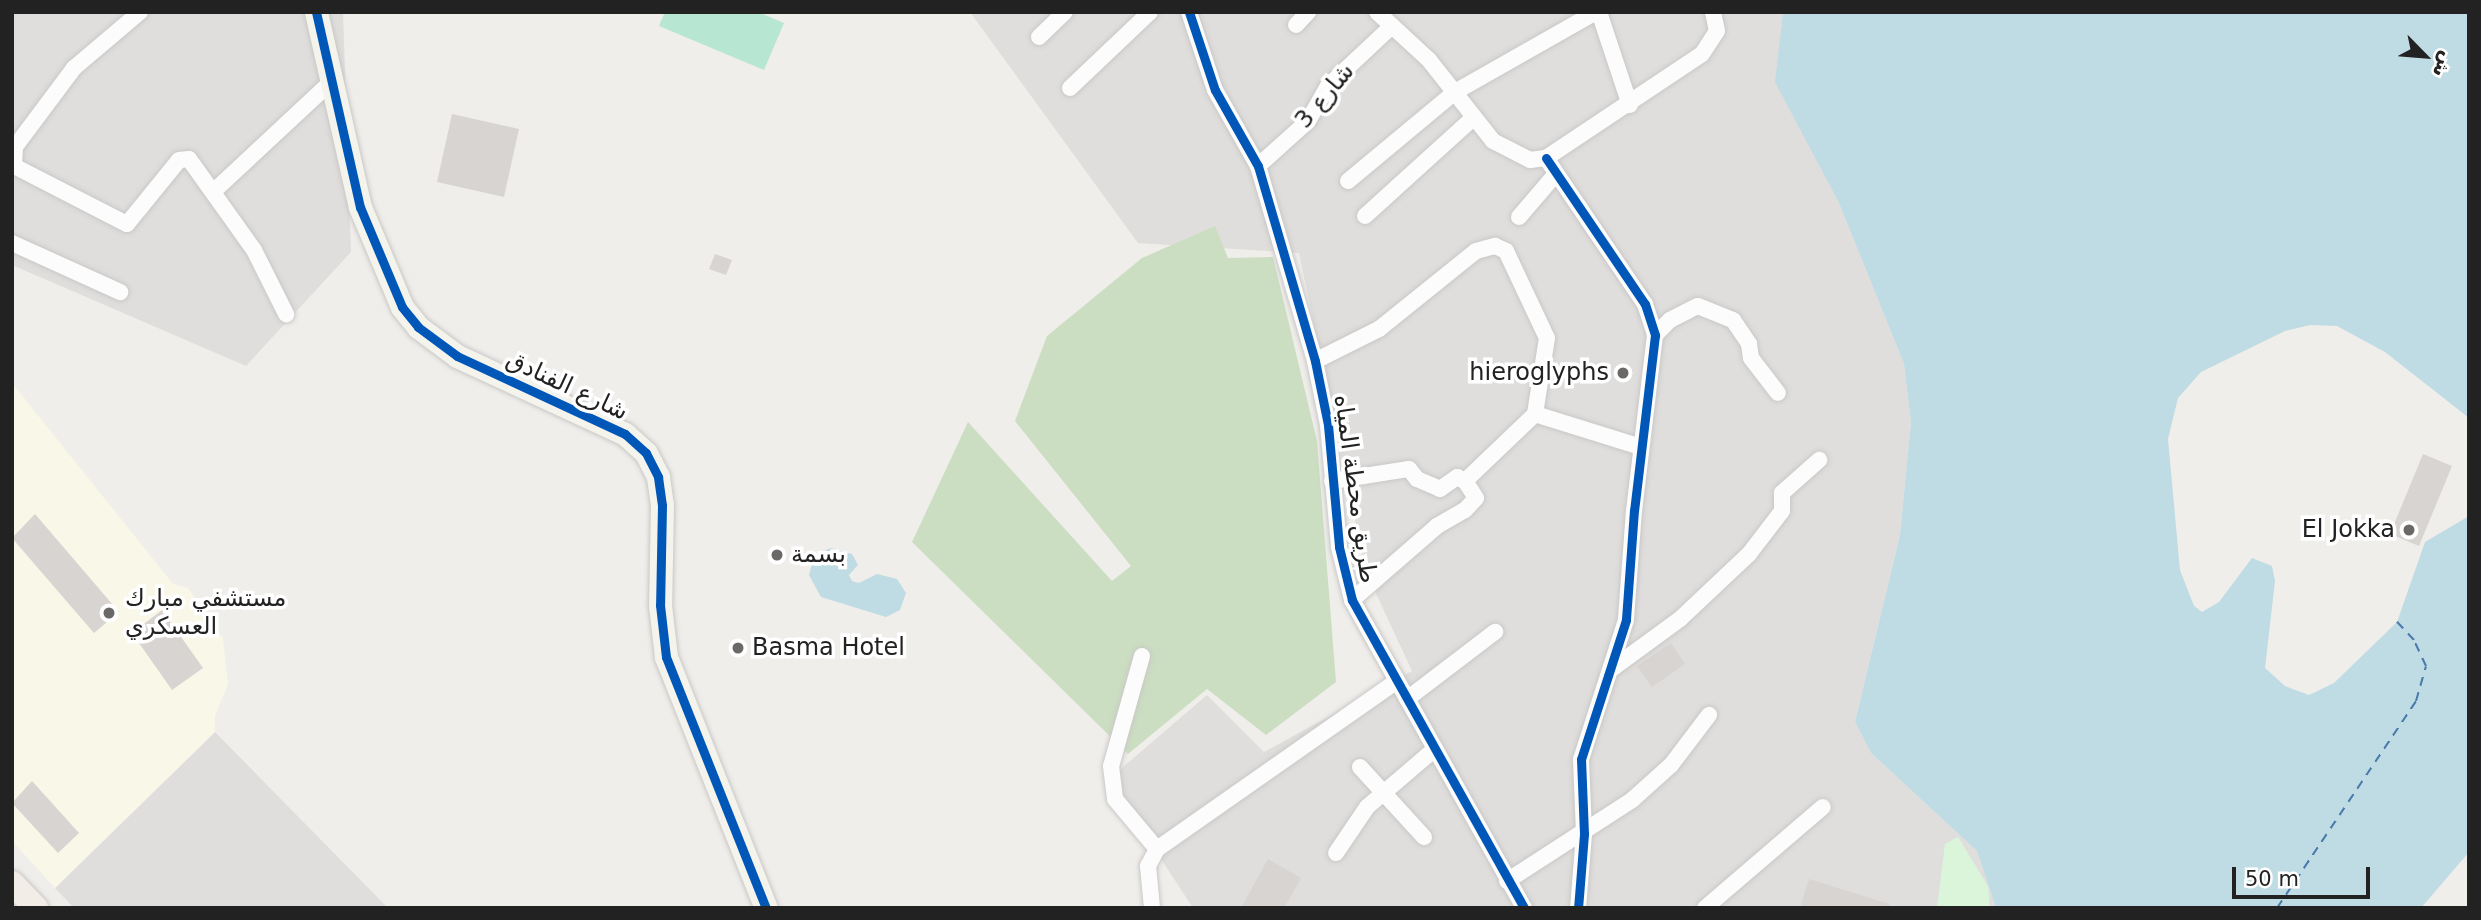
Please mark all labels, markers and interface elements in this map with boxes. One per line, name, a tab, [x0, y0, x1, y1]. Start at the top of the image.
north arrow	[2390, 21, 2460, 91]
text: ش	[2429, 48, 2460, 81]
street label: شارع 3	[1289, 58, 1361, 134]
street label: شارع الفنادق	[502, 345, 632, 427]
place label: hieroglyphs	[1469, 359, 1609, 387]
marker: hieroglyphs	[1615, 365, 1631, 381]
street label: طريق محطة المياه	[1328, 393, 1382, 585]
place label: El Jokka	[2302, 516, 2395, 544]
marker: El Jokka	[2401, 522, 2417, 538]
place label: بسمة	[791, 541, 846, 569]
marker: بسمة	[769, 547, 785, 563]
place label: مستشفي مبارك العسكري	[125, 585, 286, 641]
marker: مستشفي مبارك العسكري	[99, 603, 119, 623]
place label: Basma Hotel	[752, 634, 905, 662]
marker: Basma Hotel	[730, 640, 746, 656]
scale bar	[2236, 853, 2374, 897]
text: 50 m	[2245, 867, 2299, 891]

